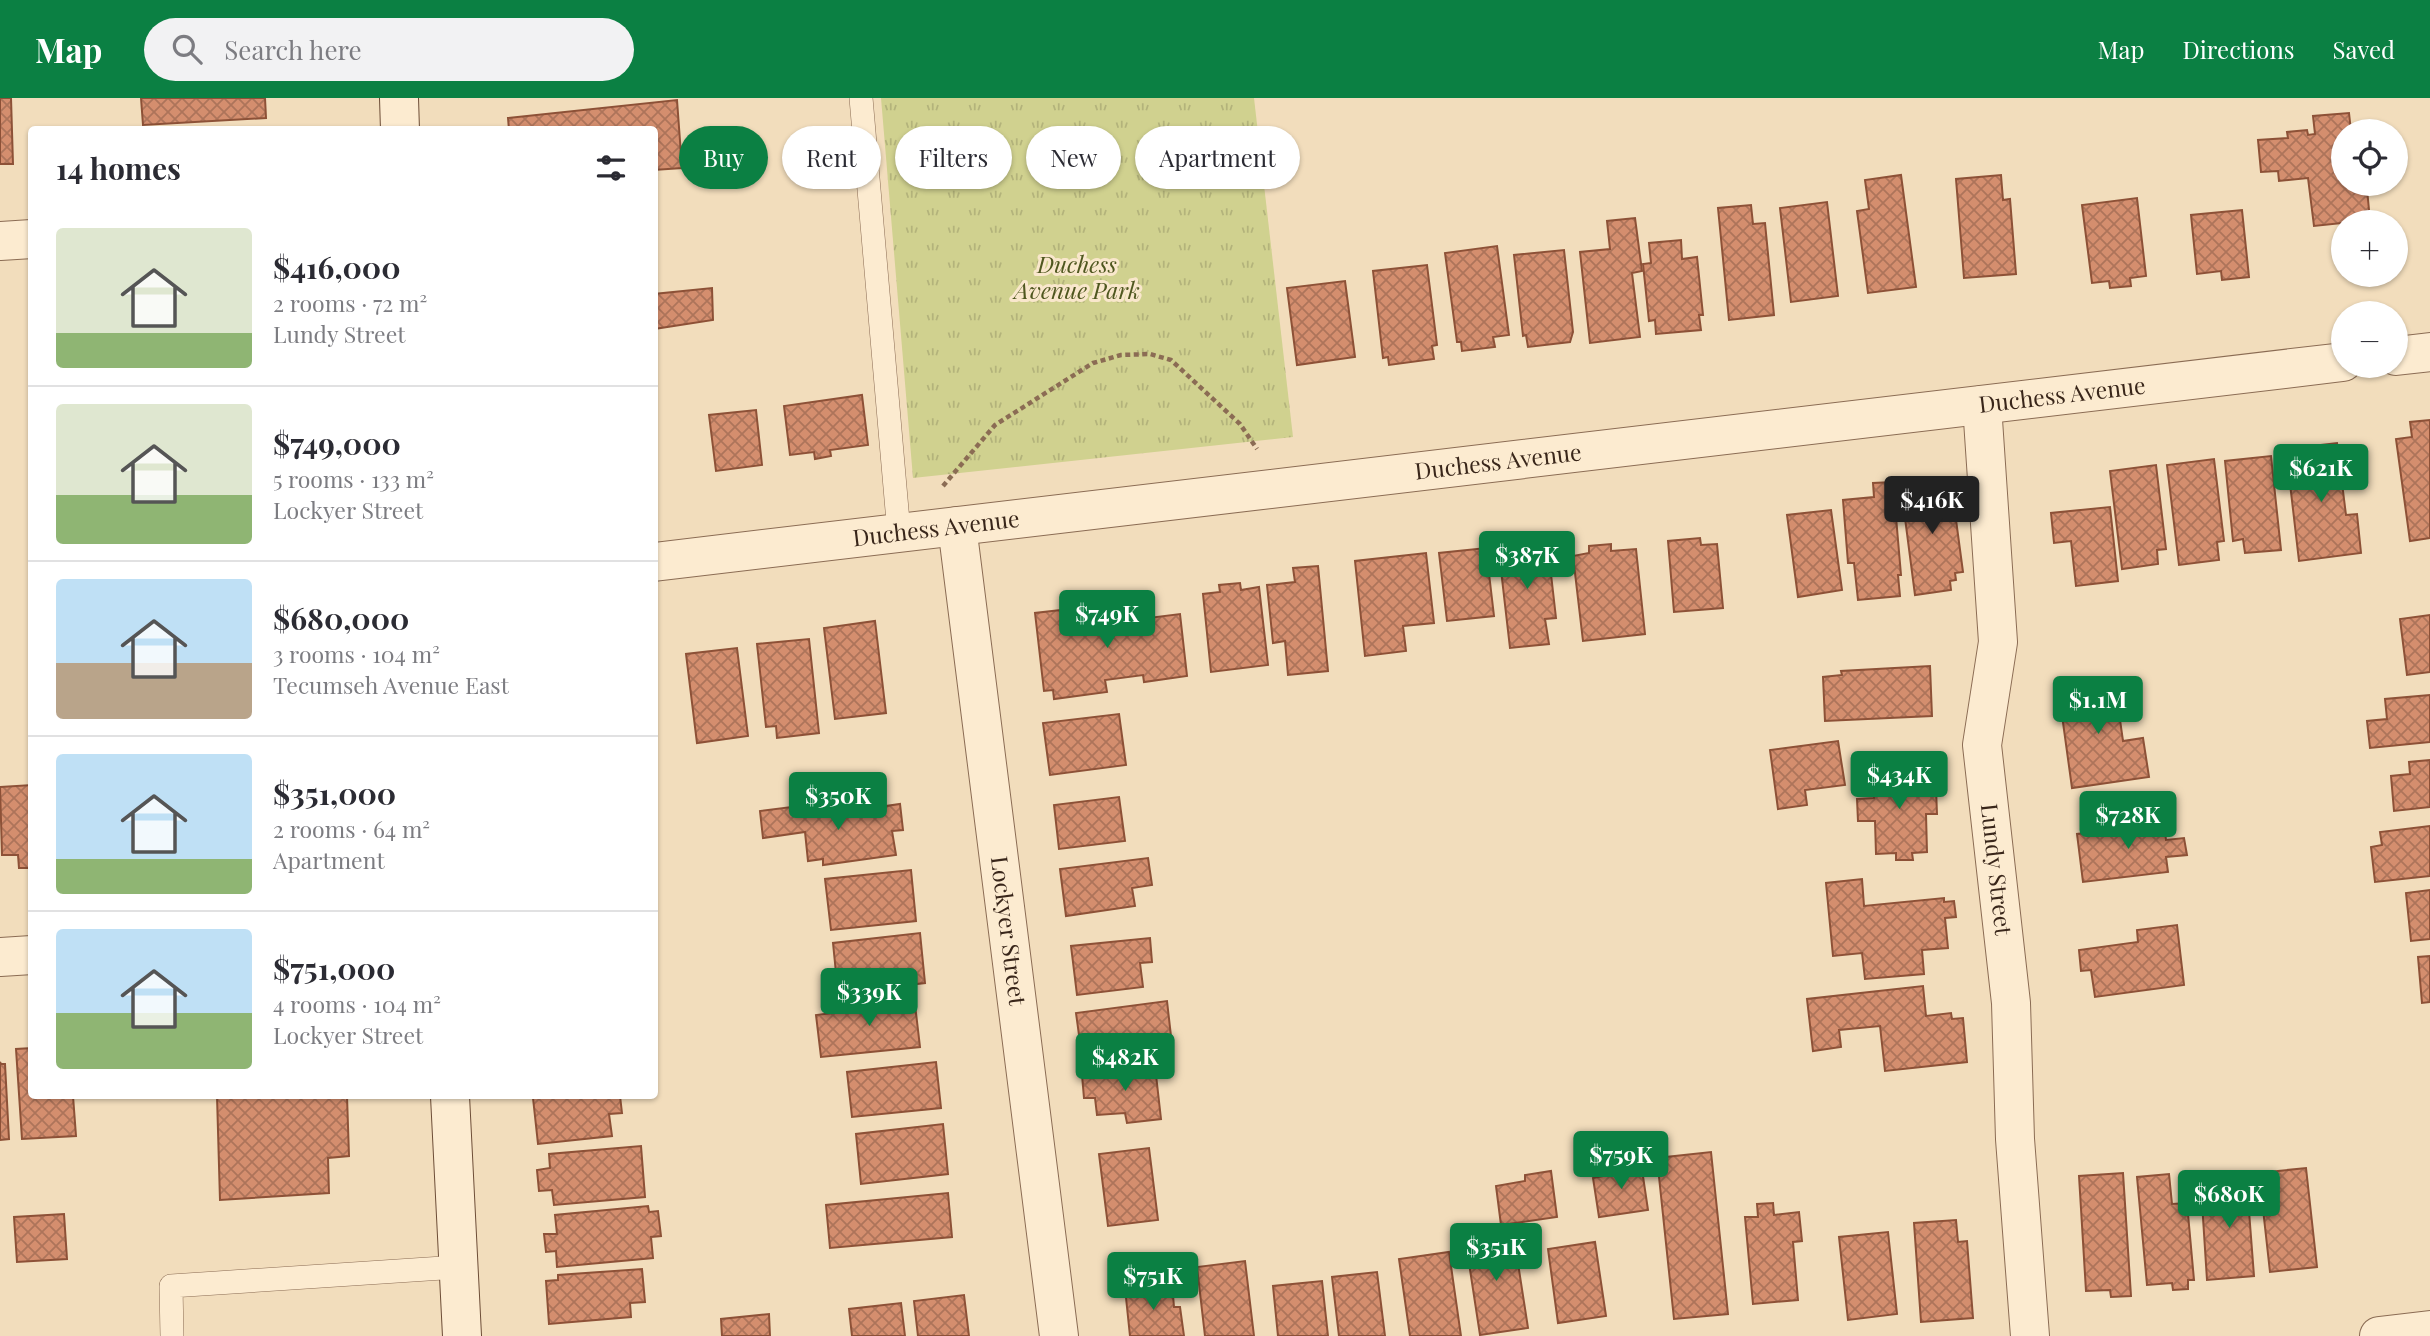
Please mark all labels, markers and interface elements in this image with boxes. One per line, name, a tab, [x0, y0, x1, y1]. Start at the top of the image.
search box	[144, 18, 634, 81]
text: Map	[35, 27, 102, 71]
icon: search	[168, 30, 206, 68]
text: Search here	[224, 32, 362, 67]
text: Map	[2098, 33, 2144, 65]
text: Directions	[2182, 33, 2295, 65]
text: Saved	[2333, 33, 2395, 65]
map controls	[2331, 119, 2408, 378]
button: locate	[2331, 119, 2408, 196]
chip: Buy	[679, 126, 768, 189]
chip: Rent	[782, 126, 881, 189]
chip: Filters	[895, 126, 1012, 189]
chip: New	[1026, 126, 1121, 189]
chip: Apartment	[1135, 126, 1300, 189]
text: 14 homes	[56, 148, 181, 188]
icon: filters	[592, 149, 630, 187]
button: +	[2331, 210, 2408, 287]
text: $416,000	[273, 247, 401, 287]
park label: Duchess Avenue Park	[1012, 248, 1140, 305]
icon: home	[112, 256, 196, 340]
text: 2 rooms · 72 m²	[273, 287, 427, 318]
button: −	[2331, 301, 2408, 378]
text: Lundy Street	[273, 318, 405, 349]
street label: Duchess Avenue	[1977, 369, 2147, 419]
text: $749,000	[273, 423, 401, 463]
icon: home	[112, 432, 196, 516]
street label: Duchess Avenue	[1413, 435, 1583, 486]
pin: $621K	[2272, 444, 2370, 504]
text: $621K	[2289, 451, 2353, 482]
text: 5 rooms · 133 m²	[273, 463, 434, 494]
pin: $416K	[1883, 476, 1981, 536]
text: $416K	[1900, 483, 1964, 514]
text: Lockyer Street	[273, 494, 423, 525]
street label: Duchess Avenue	[851, 502, 1021, 552]
pin: $387K	[1478, 532, 1576, 591]
text: $387K	[1495, 538, 1559, 569]
pin: $749K	[1058, 590, 1156, 650]
text: $749K	[1075, 597, 1139, 628]
text: $680,000	[273, 598, 409, 638]
icon: home	[112, 607, 196, 691]
text: 3 rooms · 104 m²	[273, 638, 440, 669]
text: Tecumseh Avenue East	[273, 669, 509, 700]
pin: $1.1M	[2049, 676, 2147, 736]
text: $1.1M	[2069, 683, 2127, 714]
pin: $434K	[1850, 752, 1948, 811]
text: $434K	[1867, 758, 1931, 789]
pin: $350K	[789, 772, 887, 832]
text: $351,000	[273, 773, 396, 813]
text: $350K	[805, 779, 871, 810]
icon: home	[112, 782, 196, 866]
pin: $728K	[2079, 792, 2177, 851]
text: $728K	[2095, 798, 2161, 829]
street label: Lundy Street	[1975, 802, 2020, 938]
text: 2 rooms · 64 m²	[273, 813, 430, 844]
text: Apartment	[273, 844, 385, 875]
street label: Lockyer Street	[985, 854, 1034, 1008]
text: $751,000	[273, 948, 395, 988]
icon: home	[112, 957, 196, 1041]
pin: $339K	[820, 968, 918, 1028]
text: $339K	[837, 975, 901, 1006]
text: 4 rooms · 104 m²	[273, 988, 441, 1019]
text: Lockyer Street	[273, 1019, 423, 1050]
pin: $482K	[1076, 1034, 1174, 1093]
text: $482K	[1092, 1040, 1158, 1071]
pin: $759K	[1572, 1132, 1670, 1191]
text: $759K	[1589, 1138, 1653, 1169]
pin: $680K	[2180, 1170, 2278, 1230]
text: $680K	[2194, 1177, 2264, 1208]
pin: $351K	[1447, 1224, 1545, 1283]
text: $351K	[1466, 1230, 1526, 1261]
pin: $751K	[1104, 1252, 1202, 1312]
text: $751K	[1123, 1259, 1183, 1290]

